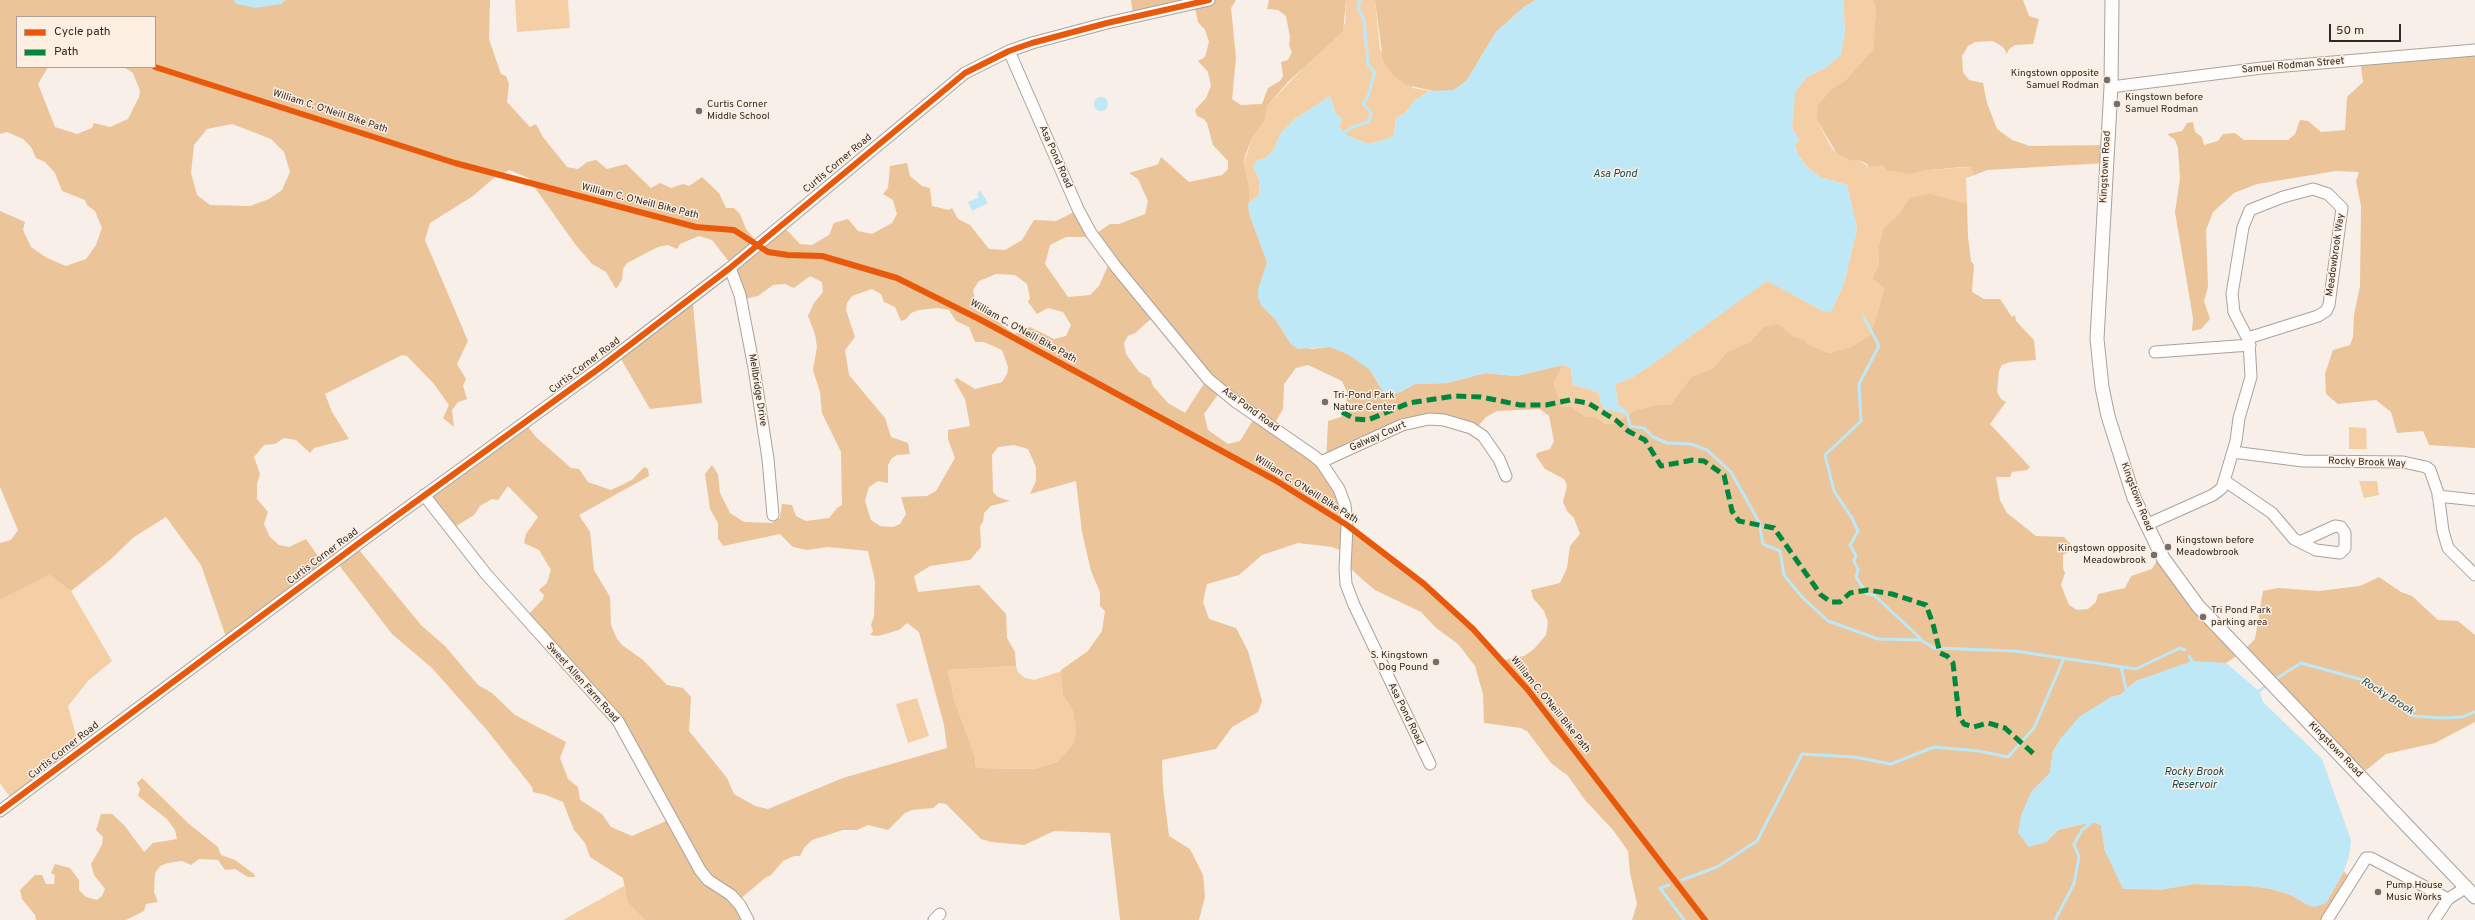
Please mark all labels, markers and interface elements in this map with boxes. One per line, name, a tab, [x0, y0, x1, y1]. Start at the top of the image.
legend	[16, 16, 156, 68]
scale bar	[2331, 16, 2403, 42]
text: 50 m	[2336, 23, 2364, 39]
text: Cycle path	[54, 24, 111, 40]
text: Path	[54, 44, 79, 60]
street label: Samuel Rodman Street	[2241, 56, 2345, 76]
place label: Kingstown opposite Samuel Rodman	[2011, 68, 2099, 92]
marker: Kingstown opposite Samuel Rodman	[2102, 75, 2112, 85]
street label: William C. O'Neill Bike Path	[271, 88, 389, 136]
place label: Kingstown before Samuel Rodman	[2125, 92, 2203, 116]
place label: Curtis Corner Middle School	[707, 99, 770, 122]
marker: Kingstown before Samuel Rodman	[2112, 99, 2122, 109]
marker: Curtis Corner Middle School	[694, 106, 704, 116]
street label: Asa Pond Road	[1036, 124, 1074, 190]
street label: Kingstown Road	[2098, 130, 2114, 204]
street label: Curtis Corner Road	[801, 132, 875, 196]
water label: Asa Pond	[1593, 168, 1637, 182]
street label: William C. O'Neill Bike Path	[580, 182, 700, 222]
street label: Meadowbrook Way	[2324, 213, 2348, 297]
street label: William C. O'Neill Bike Path	[967, 298, 1079, 366]
street label: Curtis Corner Road	[547, 335, 623, 397]
street label: Mellbridge Drive	[745, 353, 769, 427]
street label: Asa Pond Road	[1219, 385, 1281, 435]
place label: Tri-Pond Park Nature Center	[1333, 390, 1396, 414]
marker: Tri-Pond Park Nature Center	[1320, 397, 1330, 407]
street label: Galway Court	[1348, 419, 1408, 455]
street label: William C. O'Neill Bike Path	[1252, 453, 1360, 527]
street label: Rocky Brook Way	[2328, 456, 2406, 470]
street label: Kingstown Road	[2117, 461, 2155, 533]
street label: Curtis Corner Road	[285, 526, 361, 588]
place label: Kingstown before Meadowbrook	[2176, 535, 2254, 558]
marker: Kingstown before Meadowbrook	[2163, 542, 2173, 552]
place label: Kingstown opposite Meadowbrook	[2058, 543, 2146, 566]
marker: Kingstown opposite Meadowbrook	[2149, 550, 2159, 560]
place label: Tri Pond Park parking area	[2211, 605, 2271, 628]
marker: Tri Pond Park parking area	[2198, 612, 2208, 622]
street label: Sweet Allen Farm Road	[543, 641, 621, 725]
place label: S. Kingstown Dog Pound	[1371, 650, 1428, 674]
street label: William C. O'Neill Bike Path	[1507, 654, 1593, 756]
marker: S. Kingstown Dog Pound	[1431, 657, 1441, 667]
water label: Rocky Brook	[2358, 676, 2416, 718]
street label: Asa Pond Road	[1385, 681, 1425, 747]
street label: Curtis Corner Road	[26, 720, 102, 782]
street label: Kingstown Road	[2305, 720, 2365, 780]
water label: Rocky Brook Reservoir	[2164, 766, 2224, 792]
place label: Pump House Music Works	[2386, 880, 2443, 904]
marker: Pump House Music Works	[2373, 887, 2383, 897]

